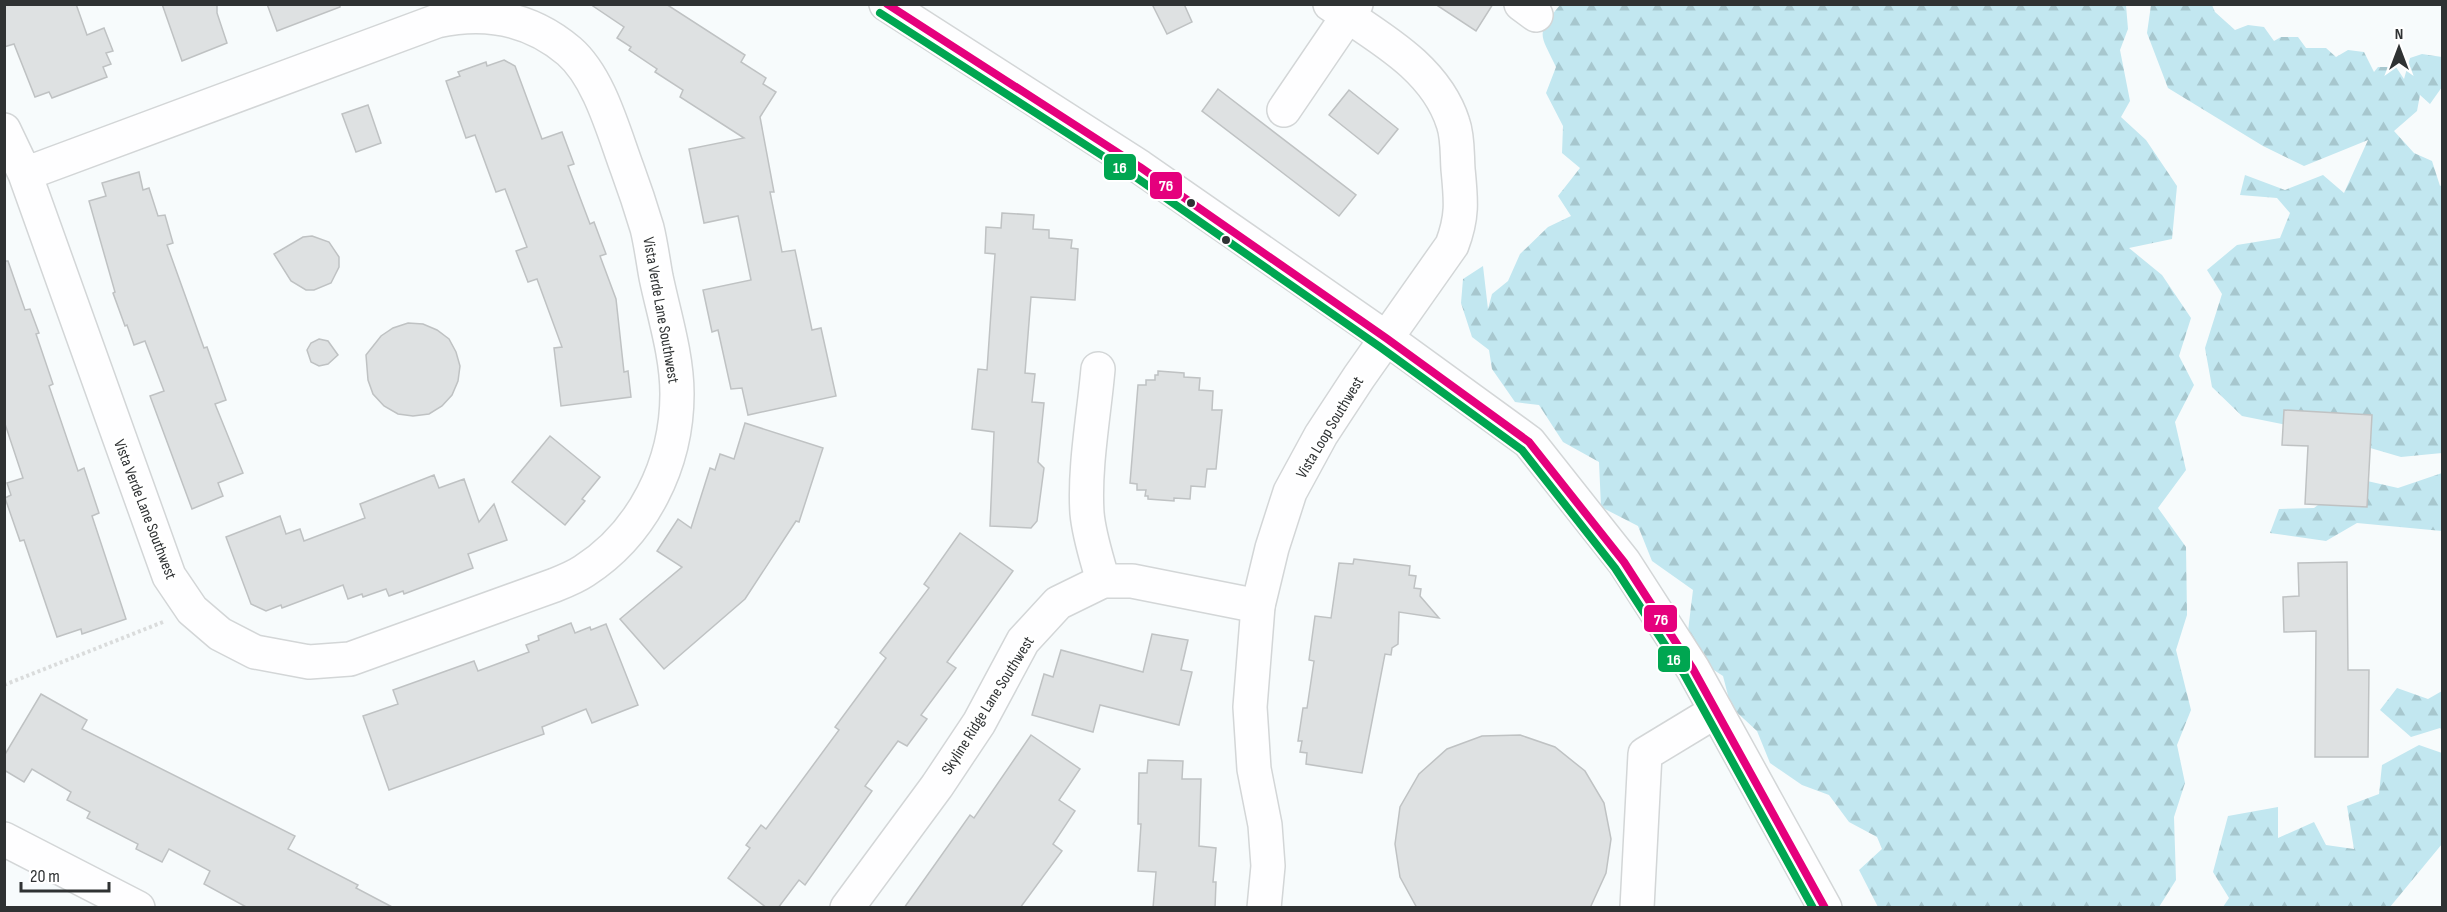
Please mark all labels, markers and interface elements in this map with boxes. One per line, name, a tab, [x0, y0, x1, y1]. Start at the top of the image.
north arrow	[2369, 18, 2429, 78]
text: N	[2395, 25, 2403, 44]
line badge: 16	[1103, 153, 1137, 181]
text: 16	[1113, 159, 1127, 178]
line badge: 76	[1149, 171, 1183, 200]
text: 76	[1159, 177, 1173, 196]
unlabelled marker	[1185, 197, 1197, 209]
unlabelled marker	[1220, 234, 1232, 246]
street label: Vista Verde Lane Southwest	[638, 236, 683, 385]
street label: Vista Loop Southwest	[1292, 373, 1368, 482]
street label: Vista Verde Lane Southwest	[109, 437, 180, 582]
line badge: 76	[1643, 604, 1678, 633]
text: 76	[1654, 611, 1668, 630]
street label: Skyline Ridge Lane Southwest	[938, 633, 1039, 778]
line badge: 16	[1657, 645, 1691, 673]
text: 16	[1667, 651, 1681, 670]
scale bar	[21, 855, 110, 893]
text: 20 m	[30, 866, 60, 887]

